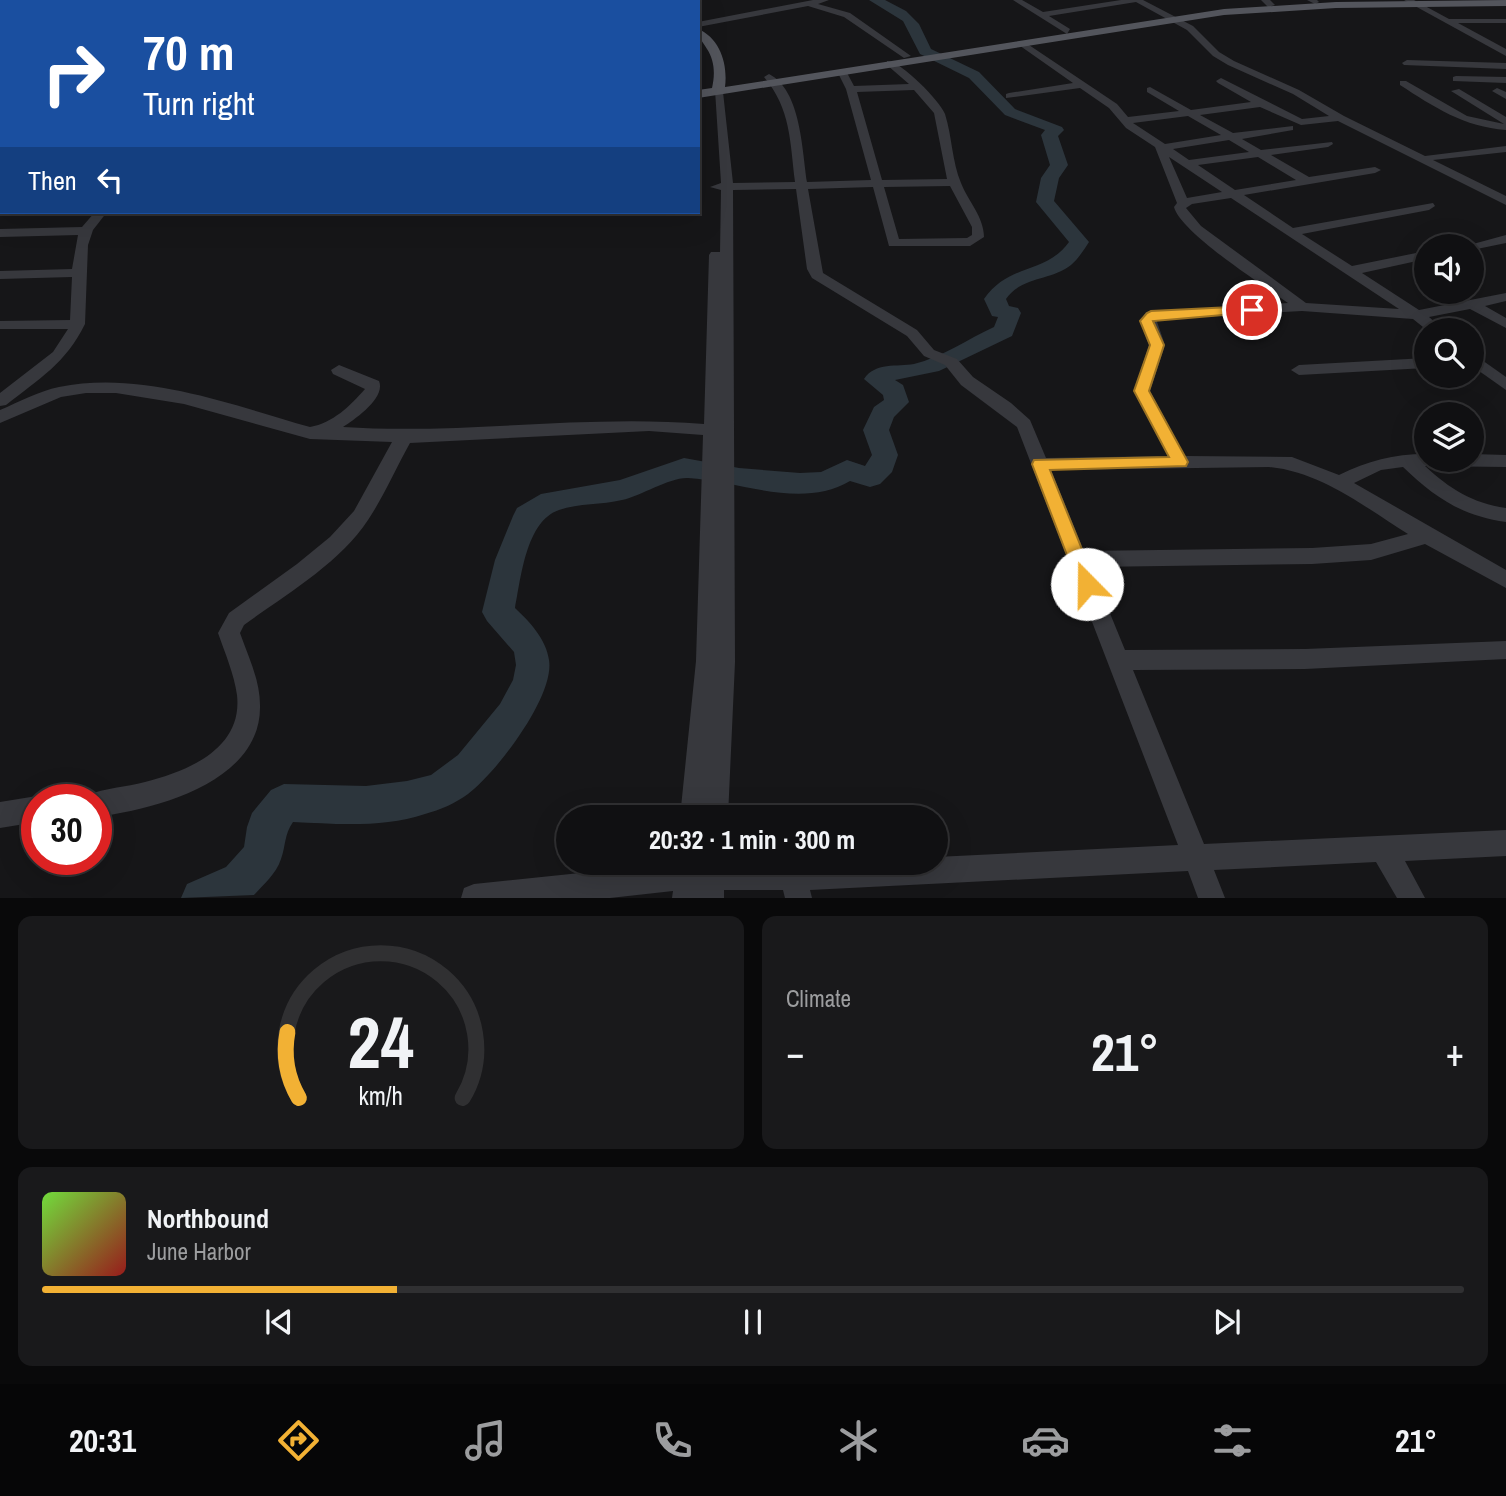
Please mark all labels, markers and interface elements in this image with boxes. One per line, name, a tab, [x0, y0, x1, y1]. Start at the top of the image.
text: 70 m	[143, 19, 235, 85]
icon: right	[28, 28, 119, 119]
text: Turn right	[143, 82, 255, 125]
icon: left	[91, 161, 129, 199]
text: Then	[28, 163, 77, 198]
map controls	[1414, 234, 1484, 472]
button: sound	[1414, 234, 1484, 304]
pin	[1222, 280, 1282, 340]
icon: arrive	[1233, 291, 1271, 329]
button: search	[1414, 318, 1484, 388]
button: layers	[1414, 402, 1484, 472]
position arrow	[1050, 547, 1124, 621]
speed limit sign: 30	[21, 784, 112, 875]
text: 20:32 · 1 min · 300 m	[649, 822, 855, 857]
text: Climate	[786, 983, 851, 1014]
text: 24	[348, 994, 414, 1092]
text: 21°	[1091, 1017, 1159, 1087]
text: −	[786, 1027, 804, 1078]
text: +	[1446, 1027, 1464, 1078]
text: km/h	[359, 1079, 403, 1113]
text: Northbound	[147, 1201, 269, 1236]
text: June Harbor	[147, 1236, 251, 1267]
icon: previous	[260, 1303, 298, 1341]
icon: pause	[734, 1303, 772, 1341]
icon: next	[1208, 1303, 1246, 1341]
icon: directions	[274, 1416, 323, 1465]
icon: music	[461, 1416, 510, 1465]
icon: phone	[648, 1416, 697, 1465]
icon: climate	[834, 1416, 883, 1465]
icon: car	[1021, 1416, 1070, 1465]
icon: filters	[1208, 1416, 1257, 1465]
text: 20:31	[69, 1419, 136, 1462]
text: 21°	[1395, 1419, 1437, 1462]

